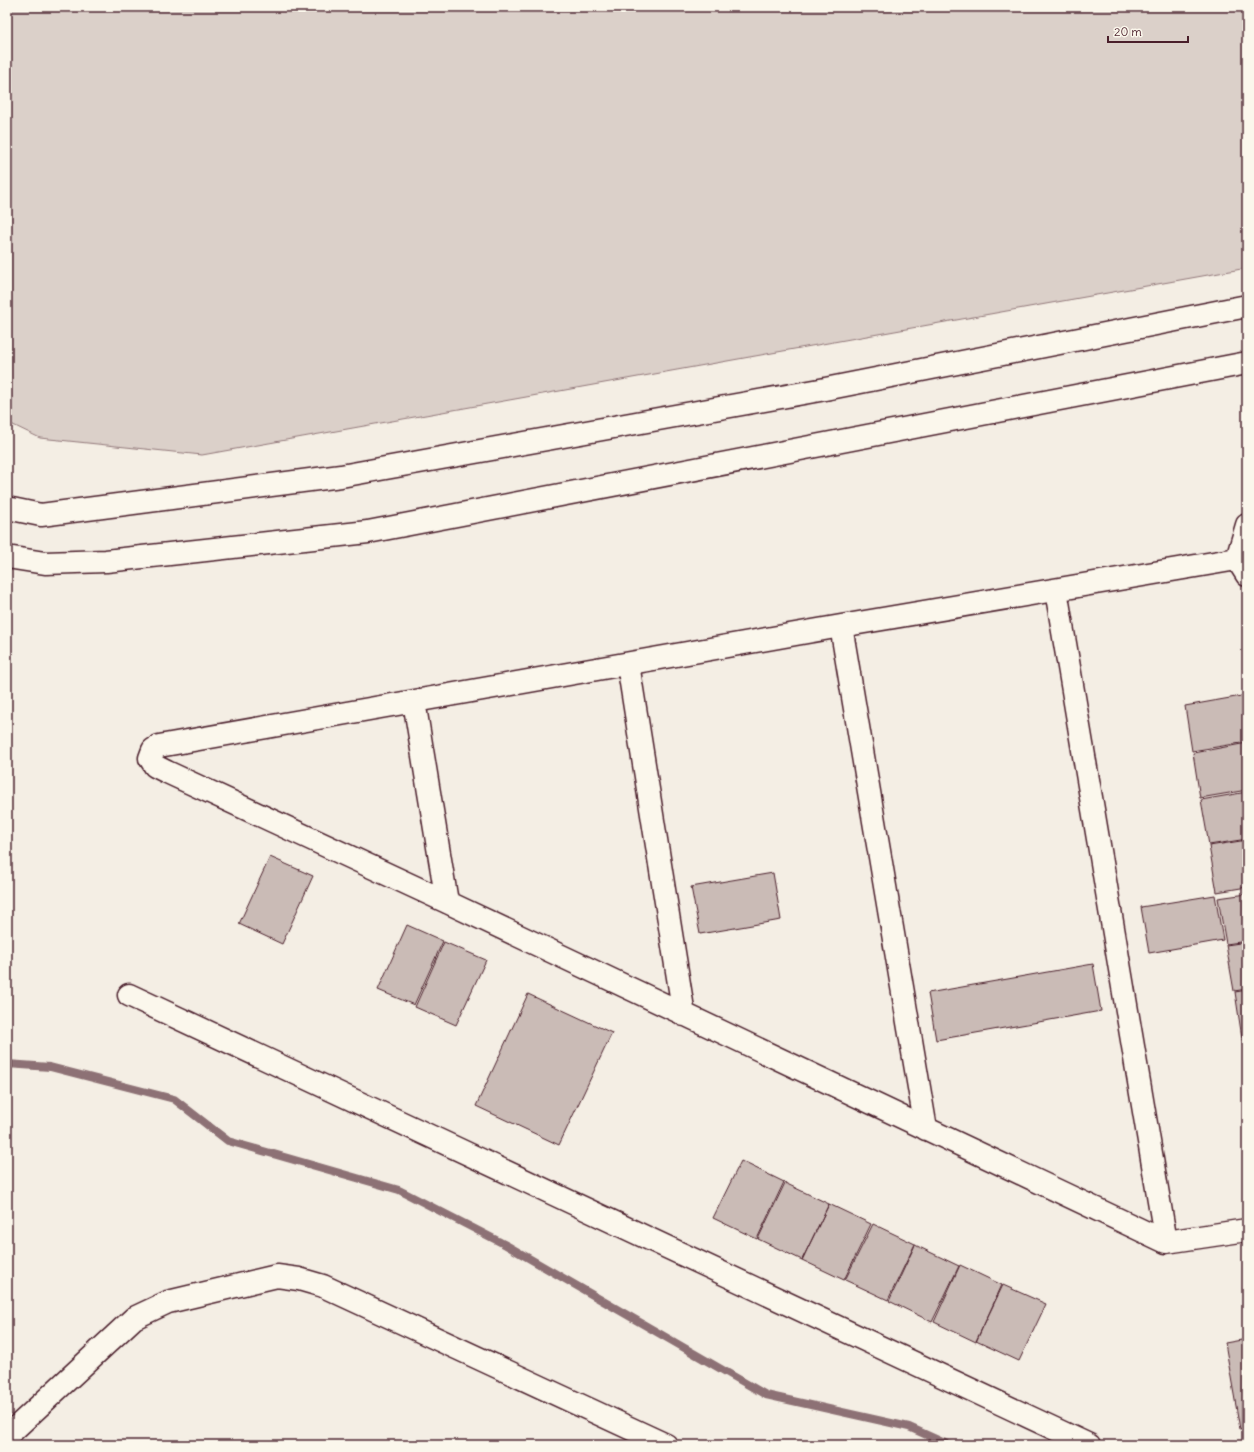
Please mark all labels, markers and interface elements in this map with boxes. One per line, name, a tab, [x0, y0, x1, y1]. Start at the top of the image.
scale bar	[1108, 18, 1188, 44]
text: 20 m	[1114, 24, 1142, 39]

